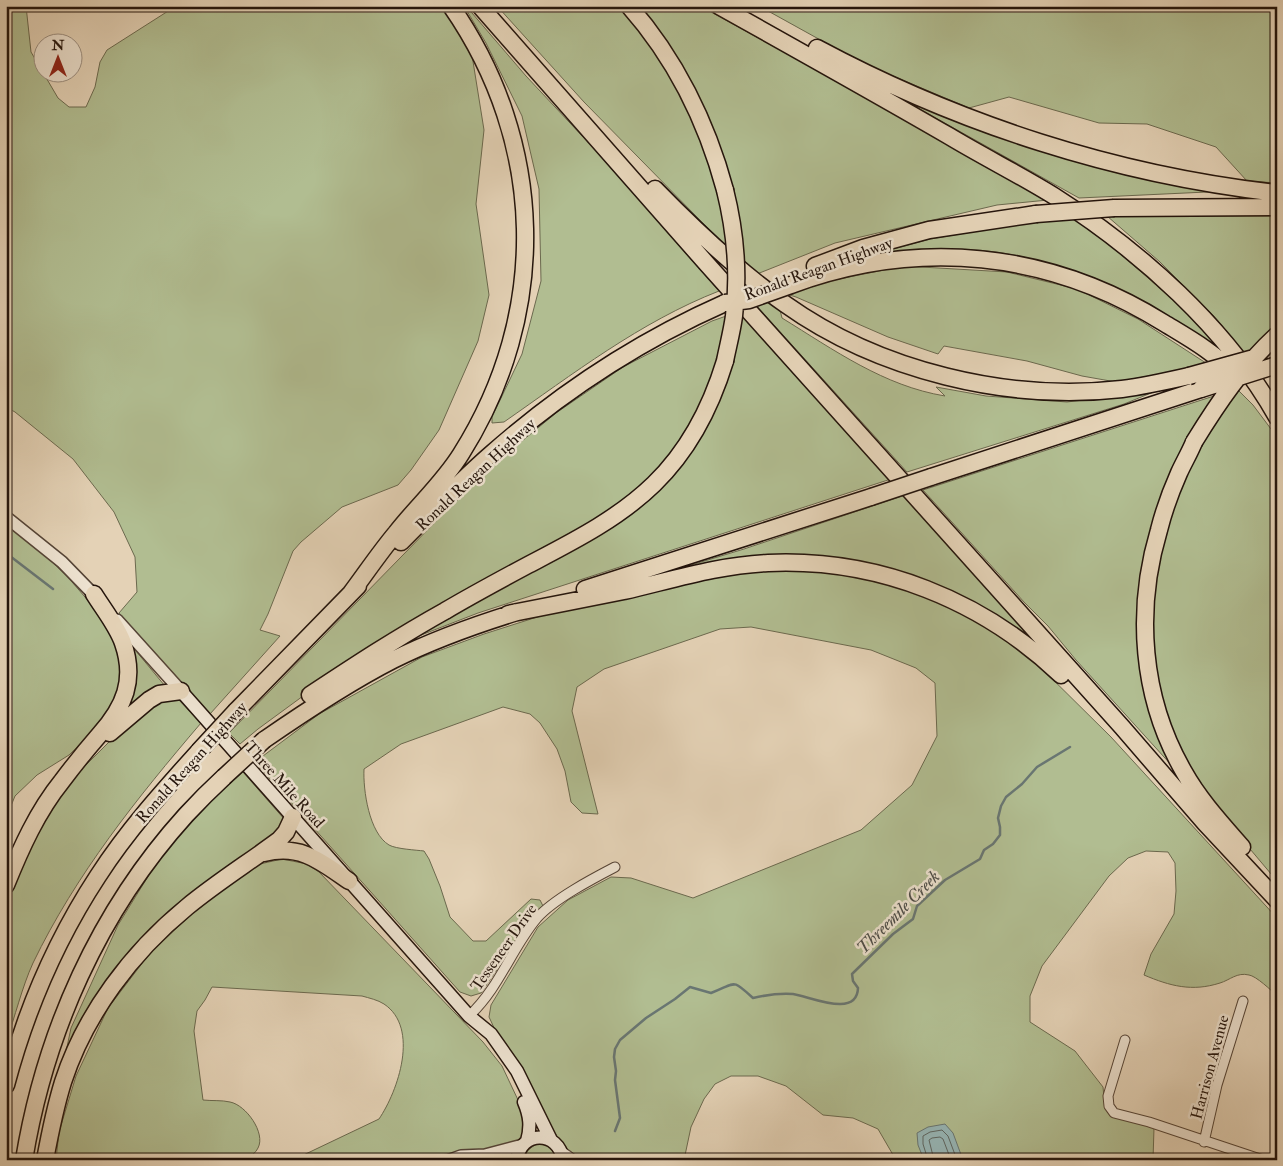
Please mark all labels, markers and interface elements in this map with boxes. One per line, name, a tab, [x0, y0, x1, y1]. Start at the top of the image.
north arrow	[32, 32, 82, 82]
text: N	[51, 37, 65, 54]
street label: Ronald Reagan Highway	[741, 232, 896, 305]
street label: Ronald Reagan Highway	[412, 413, 540, 535]
street label: Ronald Reagan Highway	[132, 697, 252, 828]
street label: Three Mile Road	[240, 737, 329, 832]
water label: Threemile Creek	[852, 866, 945, 959]
street label: Tesseneer Drive	[466, 900, 541, 995]
street label: Harrison Avenue	[1186, 1013, 1234, 1122]

